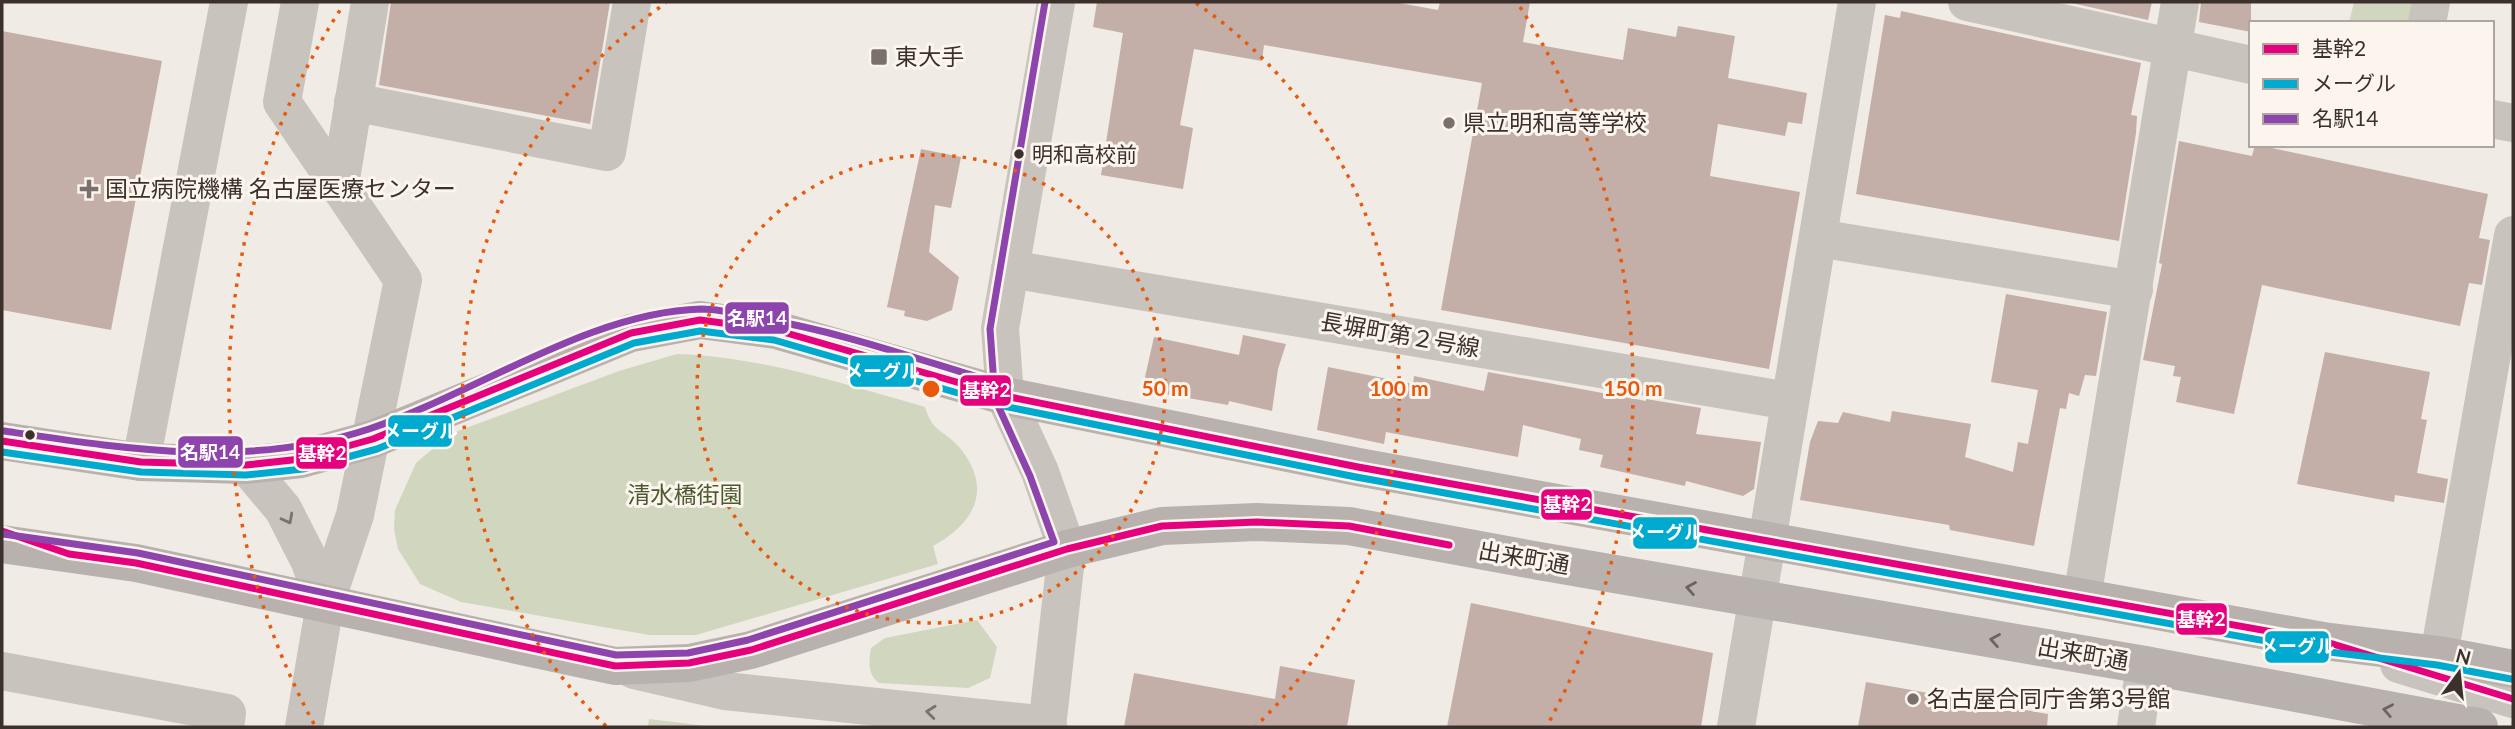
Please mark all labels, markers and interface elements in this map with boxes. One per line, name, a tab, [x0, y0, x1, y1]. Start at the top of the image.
legend	[2249, 21, 2494, 147]
text: 基幹2	[2312, 35, 2366, 60]
place label: 東大手	[895, 42, 964, 70]
marker: 東大手	[869, 47, 889, 67]
text: メーグル	[2312, 70, 2396, 95]
text: 名駅14	[2312, 105, 2378, 130]
place label: 県立明和高等学校	[1463, 108, 1647, 136]
marker: 県立明和高等学校	[1441, 115, 1457, 131]
place label: 明和高校前	[1032, 141, 1137, 166]
marker: 明和高校前	[1012, 147, 1026, 161]
place label: 国立病院機構 名古屋医療センター	[105, 174, 456, 202]
marker: 国立病院機構 名古屋医療センター	[79, 179, 99, 199]
line badge: 名駅14	[724, 301, 790, 335]
text: 名駅14	[727, 306, 787, 329]
street label: 長塀町第２号線	[1318, 306, 1482, 362]
line badge: メーグル	[849, 354, 915, 388]
text: メーグル	[844, 359, 920, 382]
line badge: 基幹2	[959, 374, 1012, 407]
text: 50 m	[1141, 375, 1189, 400]
text: 100 m	[1369, 375, 1429, 400]
text: 150 m	[1603, 375, 1663, 400]
centre of rings	[919, 377, 943, 401]
text: 基幹2	[961, 378, 1011, 401]
line badge: メーグル	[387, 414, 453, 448]
text: メーグル	[382, 419, 458, 442]
unlabelled marker	[23, 428, 37, 442]
line badge: 名駅14	[177, 435, 244, 469]
line badge: 基幹2	[295, 436, 348, 470]
text: 名駅14	[180, 440, 240, 463]
text: 基幹2	[297, 441, 347, 464]
park label: 清水橋街園	[628, 480, 743, 508]
line badge: 基幹2	[1540, 488, 1593, 521]
text: 基幹2	[1542, 492, 1592, 515]
one-way arrow	[279, 512, 293, 524]
line badge: メーグル	[1632, 516, 1698, 550]
text: メーグル	[1627, 520, 1703, 543]
street label: 出来町通	[1476, 535, 1572, 579]
one-way arrow	[1686, 581, 1697, 596]
line badge: 基幹2	[2175, 602, 2228, 636]
text: 基幹2	[2176, 607, 2226, 630]
line badge: メーグル	[2264, 630, 2330, 664]
street label: 出来町通	[2035, 631, 2131, 675]
one-way arrow	[1989, 633, 2001, 648]
text: メーグル	[2259, 634, 2335, 657]
north arrow	[2424, 638, 2494, 708]
text: N	[2453, 643, 2474, 669]
place label: 名古屋合同庁舎第3号館	[1927, 684, 2170, 712]
marker: 名古屋合同庁舎第3号館	[1905, 691, 1921, 707]
one-way arrow	[2382, 703, 2394, 718]
one-way arrow	[925, 705, 937, 720]

